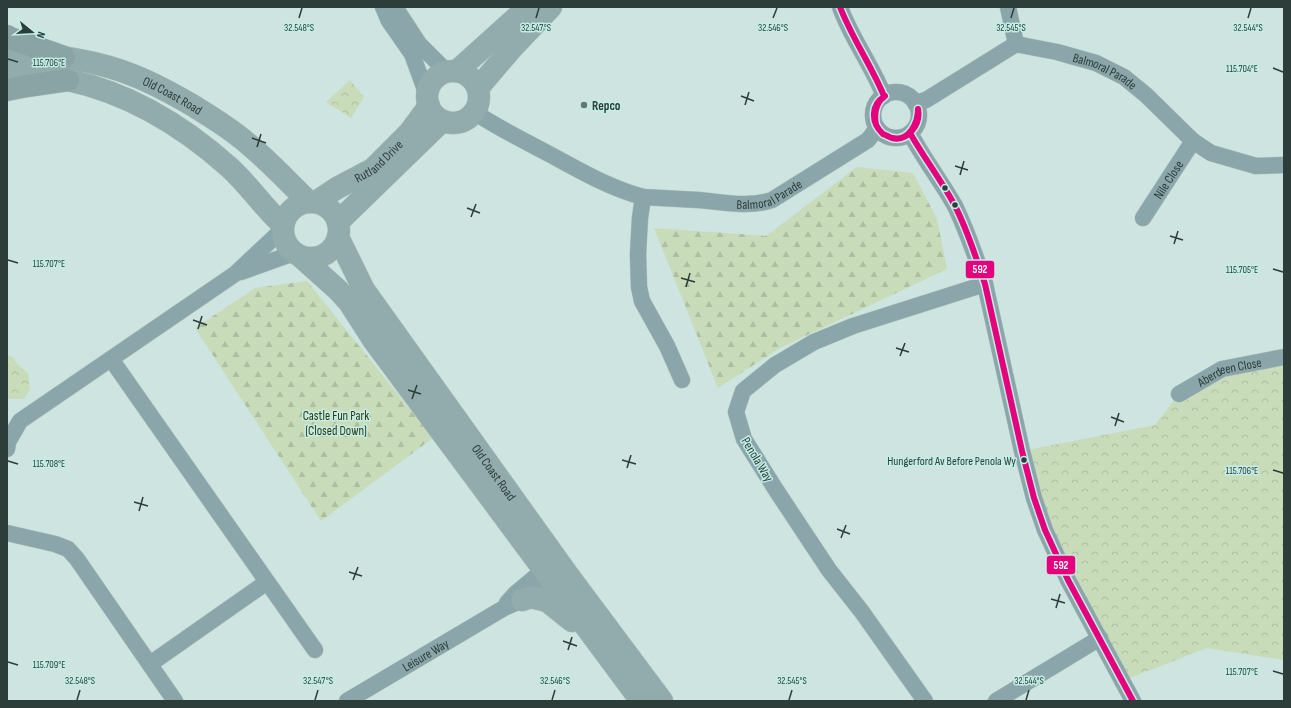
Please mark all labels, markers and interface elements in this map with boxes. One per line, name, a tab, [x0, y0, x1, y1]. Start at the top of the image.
north arrow	[12, 12, 52, 52]
text: 32.548°S	[284, 22, 314, 34]
text: 32.547°S	[521, 22, 551, 34]
text: 32.546°S	[758, 22, 788, 34]
text: 32.545°S	[996, 22, 1026, 34]
text: 32.544°S	[1233, 22, 1263, 34]
text: N	[34, 30, 48, 40]
street label: Balmoral Parade	[1071, 50, 1140, 93]
text: 115.706°E	[33, 57, 65, 69]
text: 115.704°E	[1226, 63, 1258, 75]
street label: Old Coast Road	[140, 73, 205, 118]
place label: Repco	[592, 98, 621, 114]
marker: Repco	[579, 100, 589, 110]
street label: Rutland Drive	[352, 137, 407, 186]
street label: Nile Close	[1151, 158, 1187, 202]
street label: Balmoral Parade	[736, 176, 805, 213]
unlabelled marker	[940, 183, 950, 193]
unlabelled marker	[950, 200, 960, 210]
text: 115.707°E	[33, 258, 65, 270]
line badge: 592	[965, 260, 995, 279]
text: 592	[973, 263, 988, 276]
text: 115.705°E	[1226, 264, 1258, 276]
street label: Aberdeen Close	[1194, 355, 1263, 391]
park label: Castle Fun Park (Closed Down)	[303, 408, 369, 439]
street label: Penola Way	[738, 434, 777, 485]
street label: Old Coast Road	[468, 441, 519, 504]
place label: Hungerford Av Before Penola Wy	[887, 454, 1016, 469]
marker: Hungerford Av Before Penola Wy	[1019, 455, 1029, 465]
text: 115.708°E	[33, 458, 65, 470]
text: 115.706°E	[1226, 465, 1258, 477]
line badge: 592	[1046, 555, 1076, 575]
text: 592	[1054, 559, 1069, 572]
street label: Leisure Way	[400, 636, 452, 675]
text: 115.709°E	[33, 659, 65, 671]
text: 115.707°E	[1226, 666, 1258, 678]
text: 32.548°S	[65, 675, 95, 687]
text: 32.547°S	[303, 675, 333, 687]
text: 32.546°S	[540, 675, 570, 687]
text: 32.545°S	[777, 675, 807, 687]
text: 32.544°S	[1014, 675, 1044, 687]

